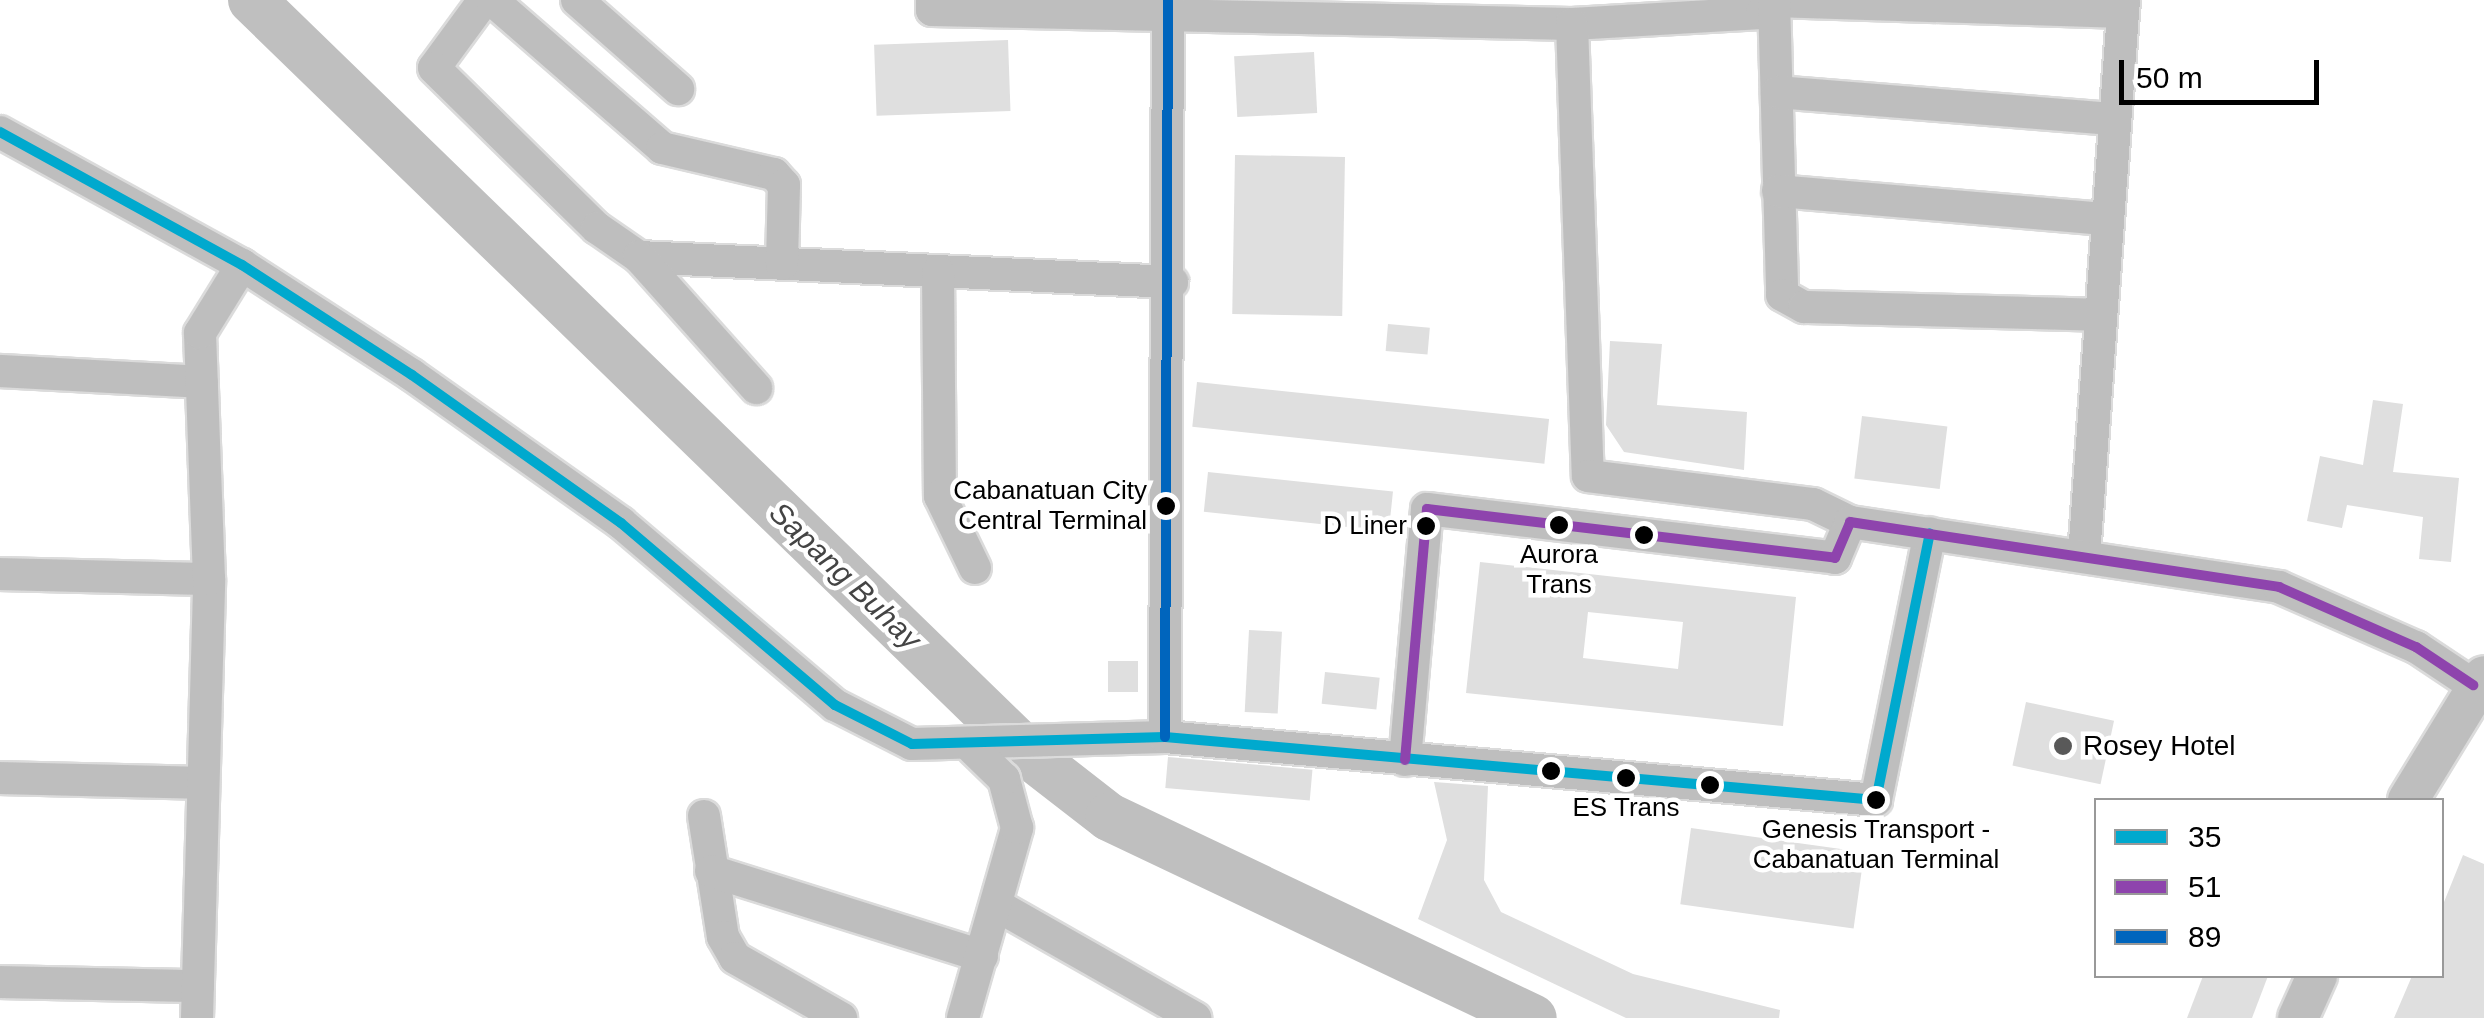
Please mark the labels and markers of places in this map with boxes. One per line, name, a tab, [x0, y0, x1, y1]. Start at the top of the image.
place label: Cabanatuan City Central Terminal	[953, 475, 1147, 536]
marker: Cabanatuan City Central Terminal	[1156, 496, 1176, 516]
place label: D Liner	[1323, 510, 1407, 542]
marker: Aurora Trans	[1549, 515, 1569, 535]
marker: D Liner	[1416, 516, 1436, 536]
unlabelled marker	[1634, 525, 1654, 545]
place label: Aurora Trans	[1520, 539, 1598, 600]
place label: Rosey Hotel	[2083, 729, 2236, 763]
marker: Rosey Hotel	[2052, 735, 2074, 757]
unlabelled marker	[1541, 761, 1561, 781]
marker: ES Trans	[1616, 768, 1636, 788]
unlabelled marker	[1700, 775, 1720, 795]
marker: Genesis Transport - Cabanatuan Terminal	[1866, 790, 1886, 810]
place label: ES Trans	[1572, 792, 1680, 824]
place label: Genesis Transport - Cabanatuan Terminal	[1752, 814, 2000, 876]

